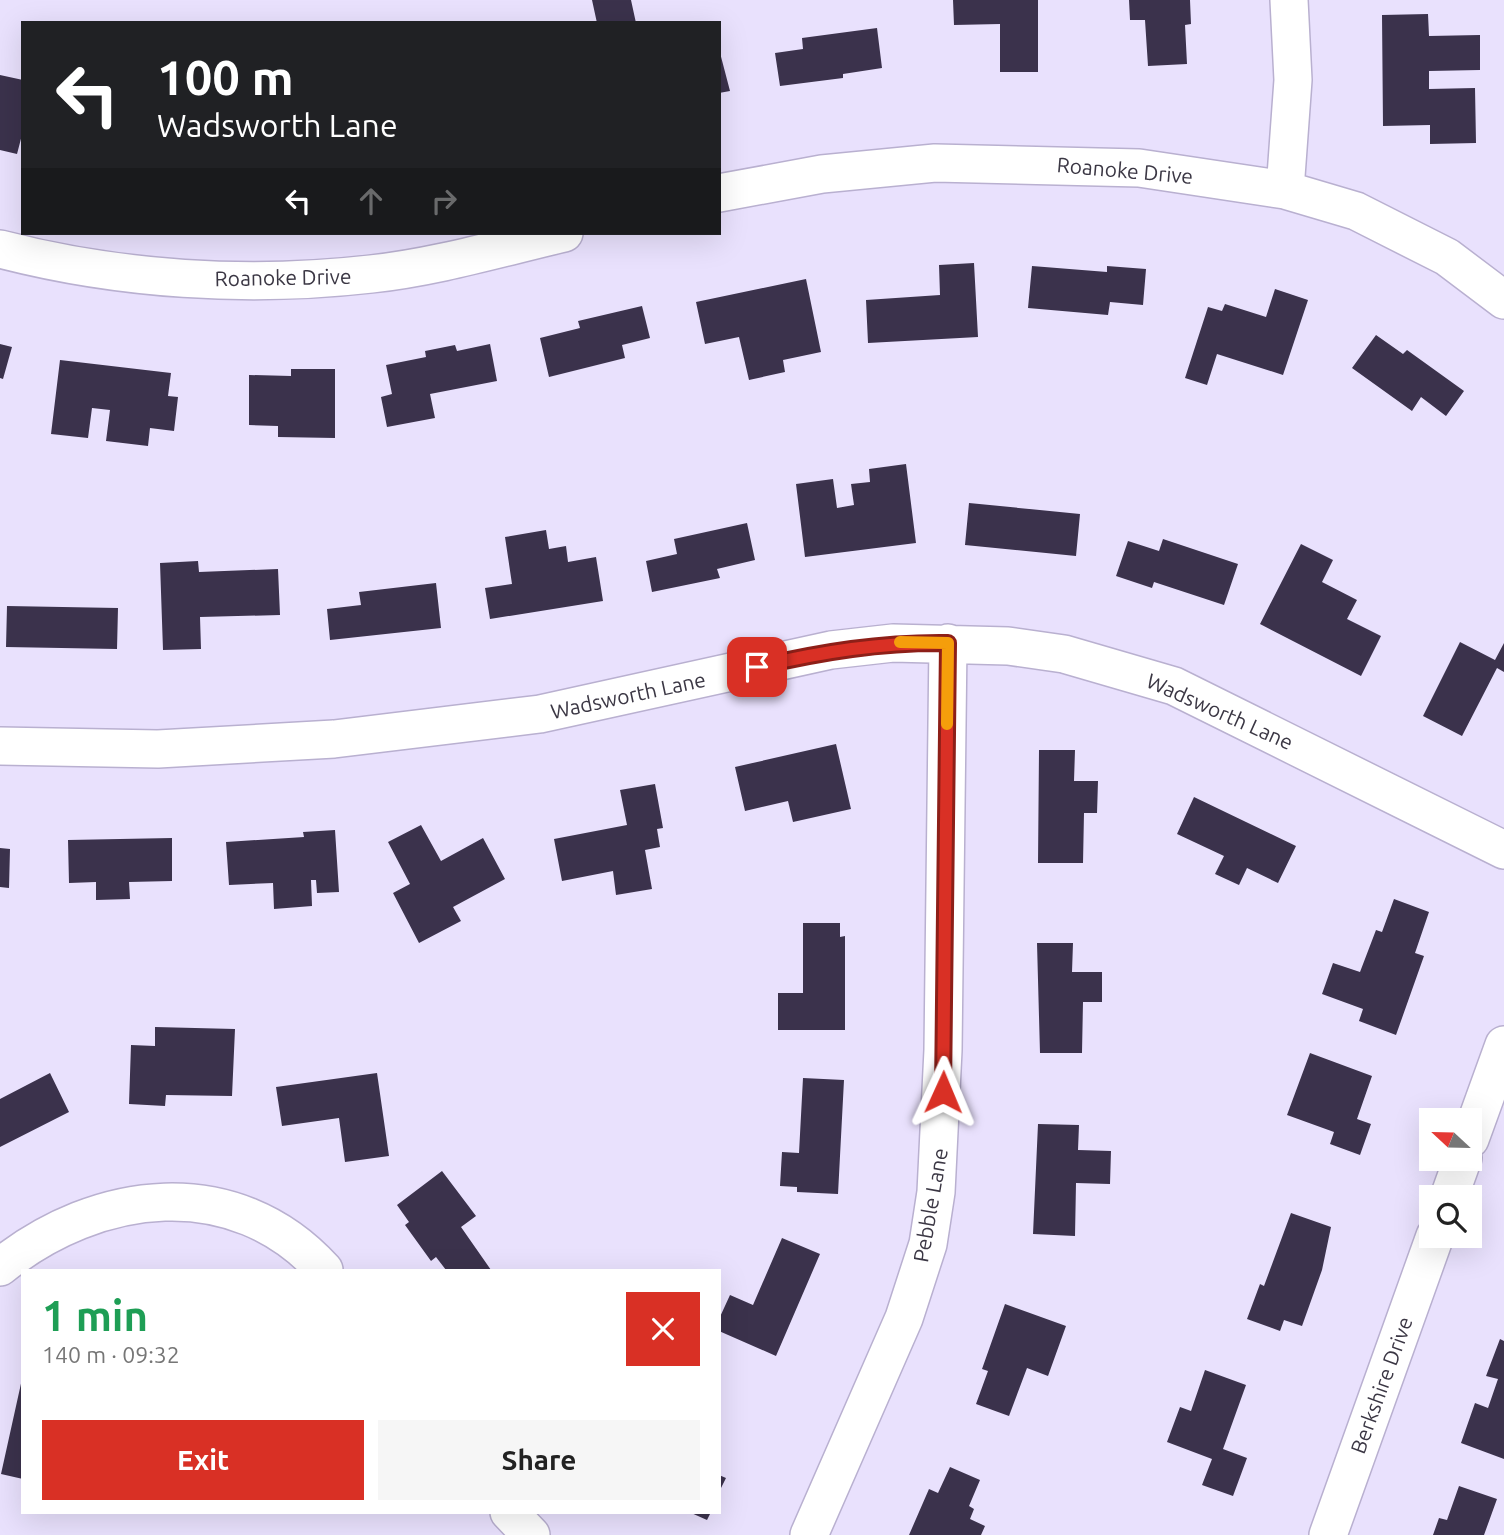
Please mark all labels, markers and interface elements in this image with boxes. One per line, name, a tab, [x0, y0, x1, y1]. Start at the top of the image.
icon: left	[42, 49, 133, 140]
text: 100 m	[157, 49, 294, 104]
text: Wadsworth Lane	[157, 107, 398, 143]
street label: Roanoke Drive	[1056, 152, 1194, 188]
icon: left	[279, 182, 317, 220]
icon: ahead	[352, 182, 390, 220]
icon: right	[425, 182, 463, 220]
street label: Roanoke Drive	[214, 264, 352, 290]
pin	[727, 637, 787, 697]
icon: arrive	[738, 648, 776, 686]
street label: Wadsworth Lane	[548, 667, 708, 723]
street label: Wadsworth Lane	[1143, 668, 1297, 754]
position arrow	[906, 1055, 980, 1129]
north arrow	[1419, 1108, 1482, 1171]
map controls	[1419, 1108, 1482, 1248]
street label: Pebble Lane	[908, 1146, 952, 1264]
button: search	[1419, 1185, 1482, 1248]
text: 1 min	[42, 1292, 148, 1339]
button: close	[626, 1292, 700, 1366]
street label: Berkshire Drive	[1345, 1313, 1417, 1457]
text: 140 m · 09:32	[42, 1342, 180, 1367]
button: Exit	[42, 1420, 364, 1500]
button: Share	[378, 1420, 700, 1500]

